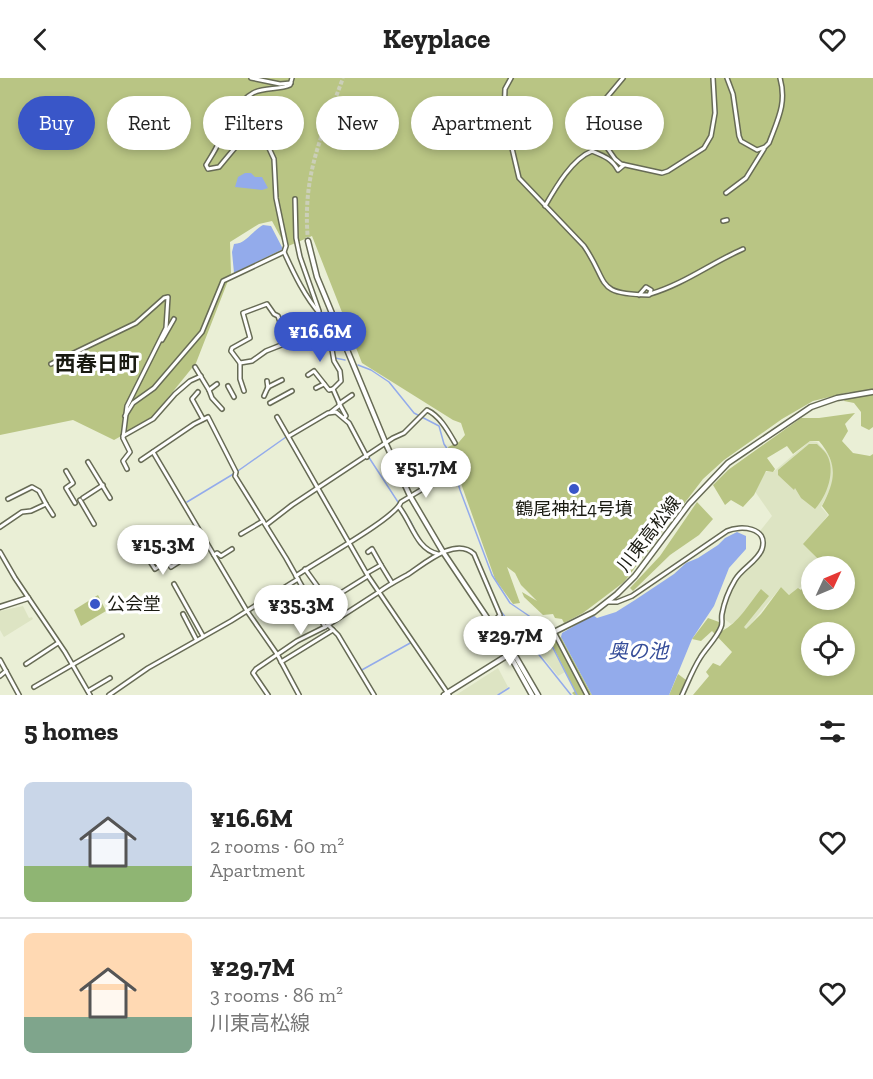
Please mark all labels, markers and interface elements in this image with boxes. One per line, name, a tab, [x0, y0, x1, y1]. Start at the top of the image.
icon: back	[24, 23, 57, 56]
text: Keyplace	[383, 23, 490, 55]
icon: heart	[816, 23, 849, 56]
chip: Buy	[18, 96, 95, 150]
chip: Rent	[107, 96, 191, 150]
chip: Filters	[203, 96, 304, 150]
chip: New	[316, 96, 399, 150]
chip: Apartment	[411, 96, 553, 150]
chip: House	[565, 96, 664, 150]
pin: ¥16.6M	[271, 312, 369, 363]
text: ¥16.6M	[288, 319, 352, 343]
district label: 西春日町	[55, 351, 139, 376]
pin: ¥51.7M	[377, 448, 475, 499]
text: ¥51.7M	[395, 455, 457, 479]
marker: 鶴尾神社4号墳	[567, 482, 581, 496]
street label: 川東高松線	[613, 492, 685, 576]
place label: 鶴尾神社4号墳	[515, 498, 633, 520]
pin: ¥15.3M	[114, 525, 212, 576]
text: ¥15.3M	[131, 532, 195, 556]
north arrow	[801, 556, 855, 610]
map controls	[801, 556, 855, 676]
pin: ¥35.3M	[252, 585, 350, 636]
text: ¥35.3M	[268, 592, 334, 616]
place label: 公会堂	[107, 593, 161, 615]
marker: 公会堂	[88, 597, 102, 611]
pin: ¥29.7M	[461, 616, 559, 667]
button: locate	[801, 622, 855, 676]
text: ¥29.7M	[477, 623, 543, 647]
water label: 奥の池	[608, 639, 670, 663]
text: 5 homes	[24, 715, 118, 747]
icon: filters	[816, 715, 849, 748]
text: ¥16.6M	[210, 802, 293, 834]
icon: home	[72, 806, 144, 878]
icon: heart	[816, 826, 849, 859]
text: 2 rooms · 60 m²	[210, 834, 344, 858]
text: Apartment	[210, 858, 305, 882]
text: ¥29.7M	[210, 951, 295, 983]
icon: home	[72, 957, 144, 1029]
icon: heart	[816, 977, 849, 1010]
text: 3 rooms · 86 m²	[210, 983, 343, 1007]
text: 川東高松線	[210, 1011, 310, 1035]

